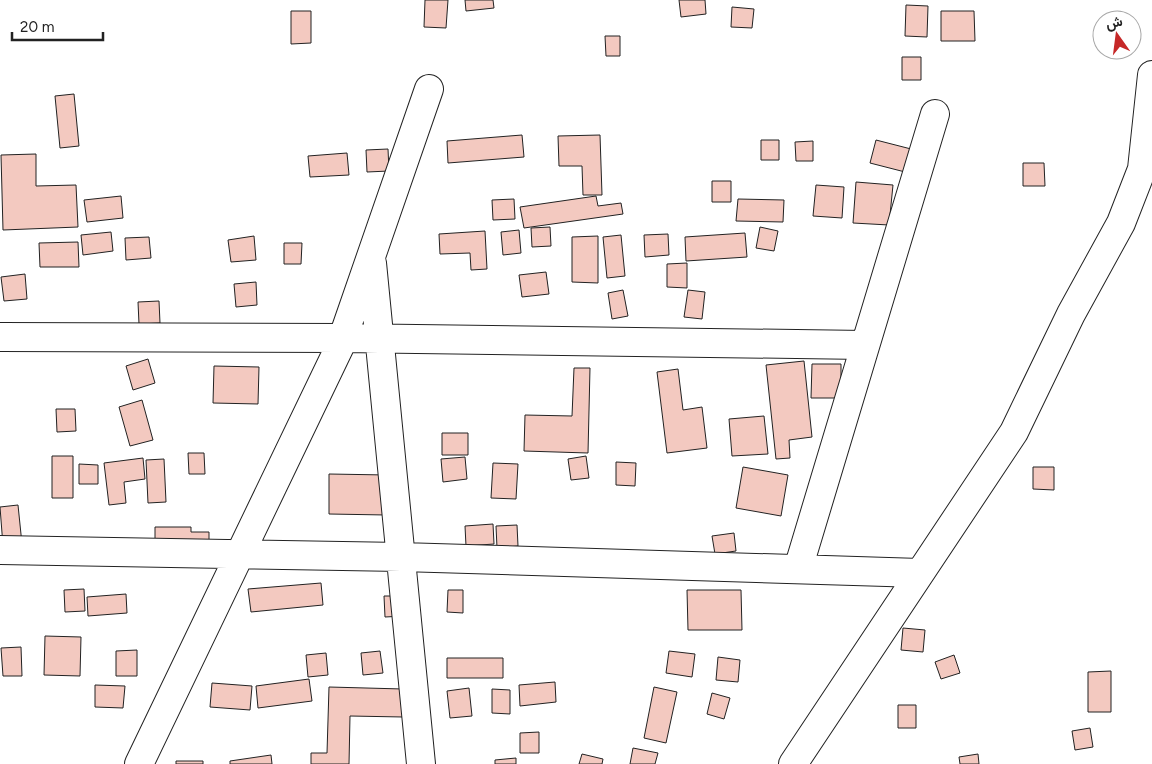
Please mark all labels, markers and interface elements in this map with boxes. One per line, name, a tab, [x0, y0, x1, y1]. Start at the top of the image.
scale bar	[12, 10, 104, 42]
north arrow	[1092, 10, 1142, 60]
text: ش	[1104, 13, 1124, 33]
text: 20 m	[20, 18, 54, 36]

